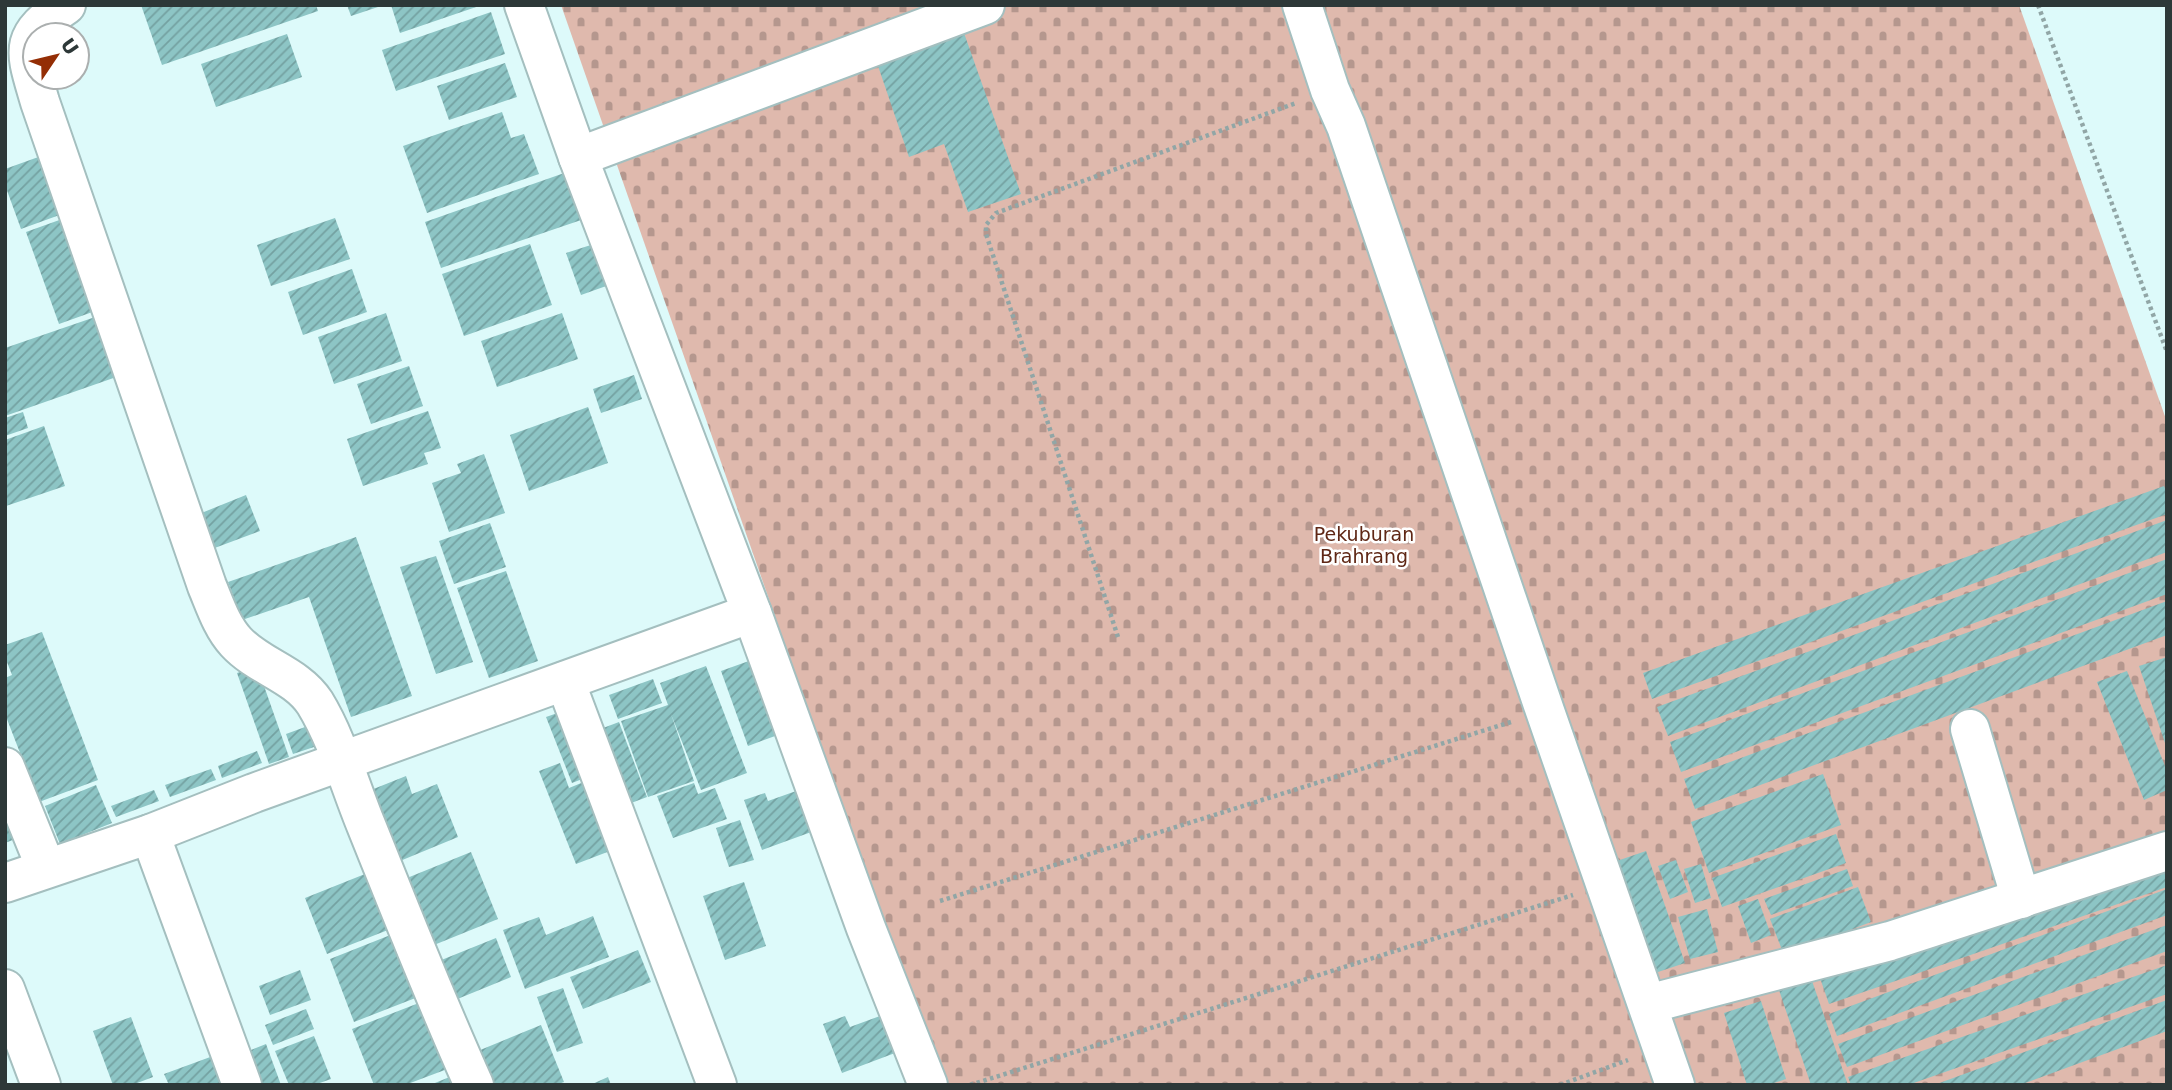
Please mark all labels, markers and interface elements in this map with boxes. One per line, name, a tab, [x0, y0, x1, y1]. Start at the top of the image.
north arrow	[21, 21, 91, 91]
text: U	[56, 34, 83, 59]
park label: Pekuburan Brahrang	[1314, 523, 1414, 567]

